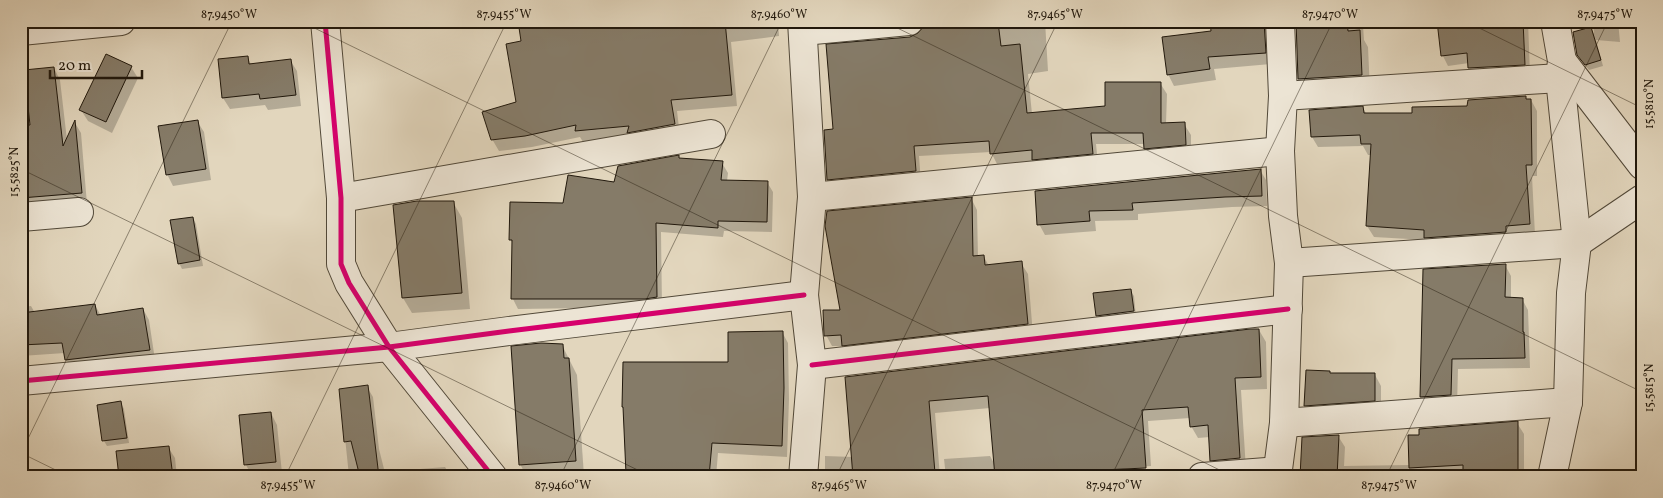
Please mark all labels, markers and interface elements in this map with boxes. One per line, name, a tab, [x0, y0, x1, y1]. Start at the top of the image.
text: 87.9450°W	[201, 7, 257, 23]
text: 87.9455°W	[477, 7, 531, 23]
text: 87.9460°W	[751, 7, 807, 23]
text: 87.9465°W	[1027, 7, 1083, 23]
text: 87.9470°W	[1302, 7, 1358, 23]
text: 87.9475°W	[1577, 7, 1633, 23]
scale bar	[50, 48, 142, 80]
text: 20 m	[58, 56, 91, 77]
text: 15.5810°N	[1642, 79, 1658, 129]
text: 15.5825°N	[7, 147, 23, 197]
text: 15.5815°N	[1642, 364, 1658, 412]
text: 87.9455°W	[261, 478, 315, 494]
text: 87.9460°W	[535, 478, 591, 494]
text: 87.9465°W	[811, 478, 867, 494]
text: 87.9470°W	[1086, 478, 1142, 494]
text: 87.9475°W	[1361, 478, 1417, 494]

